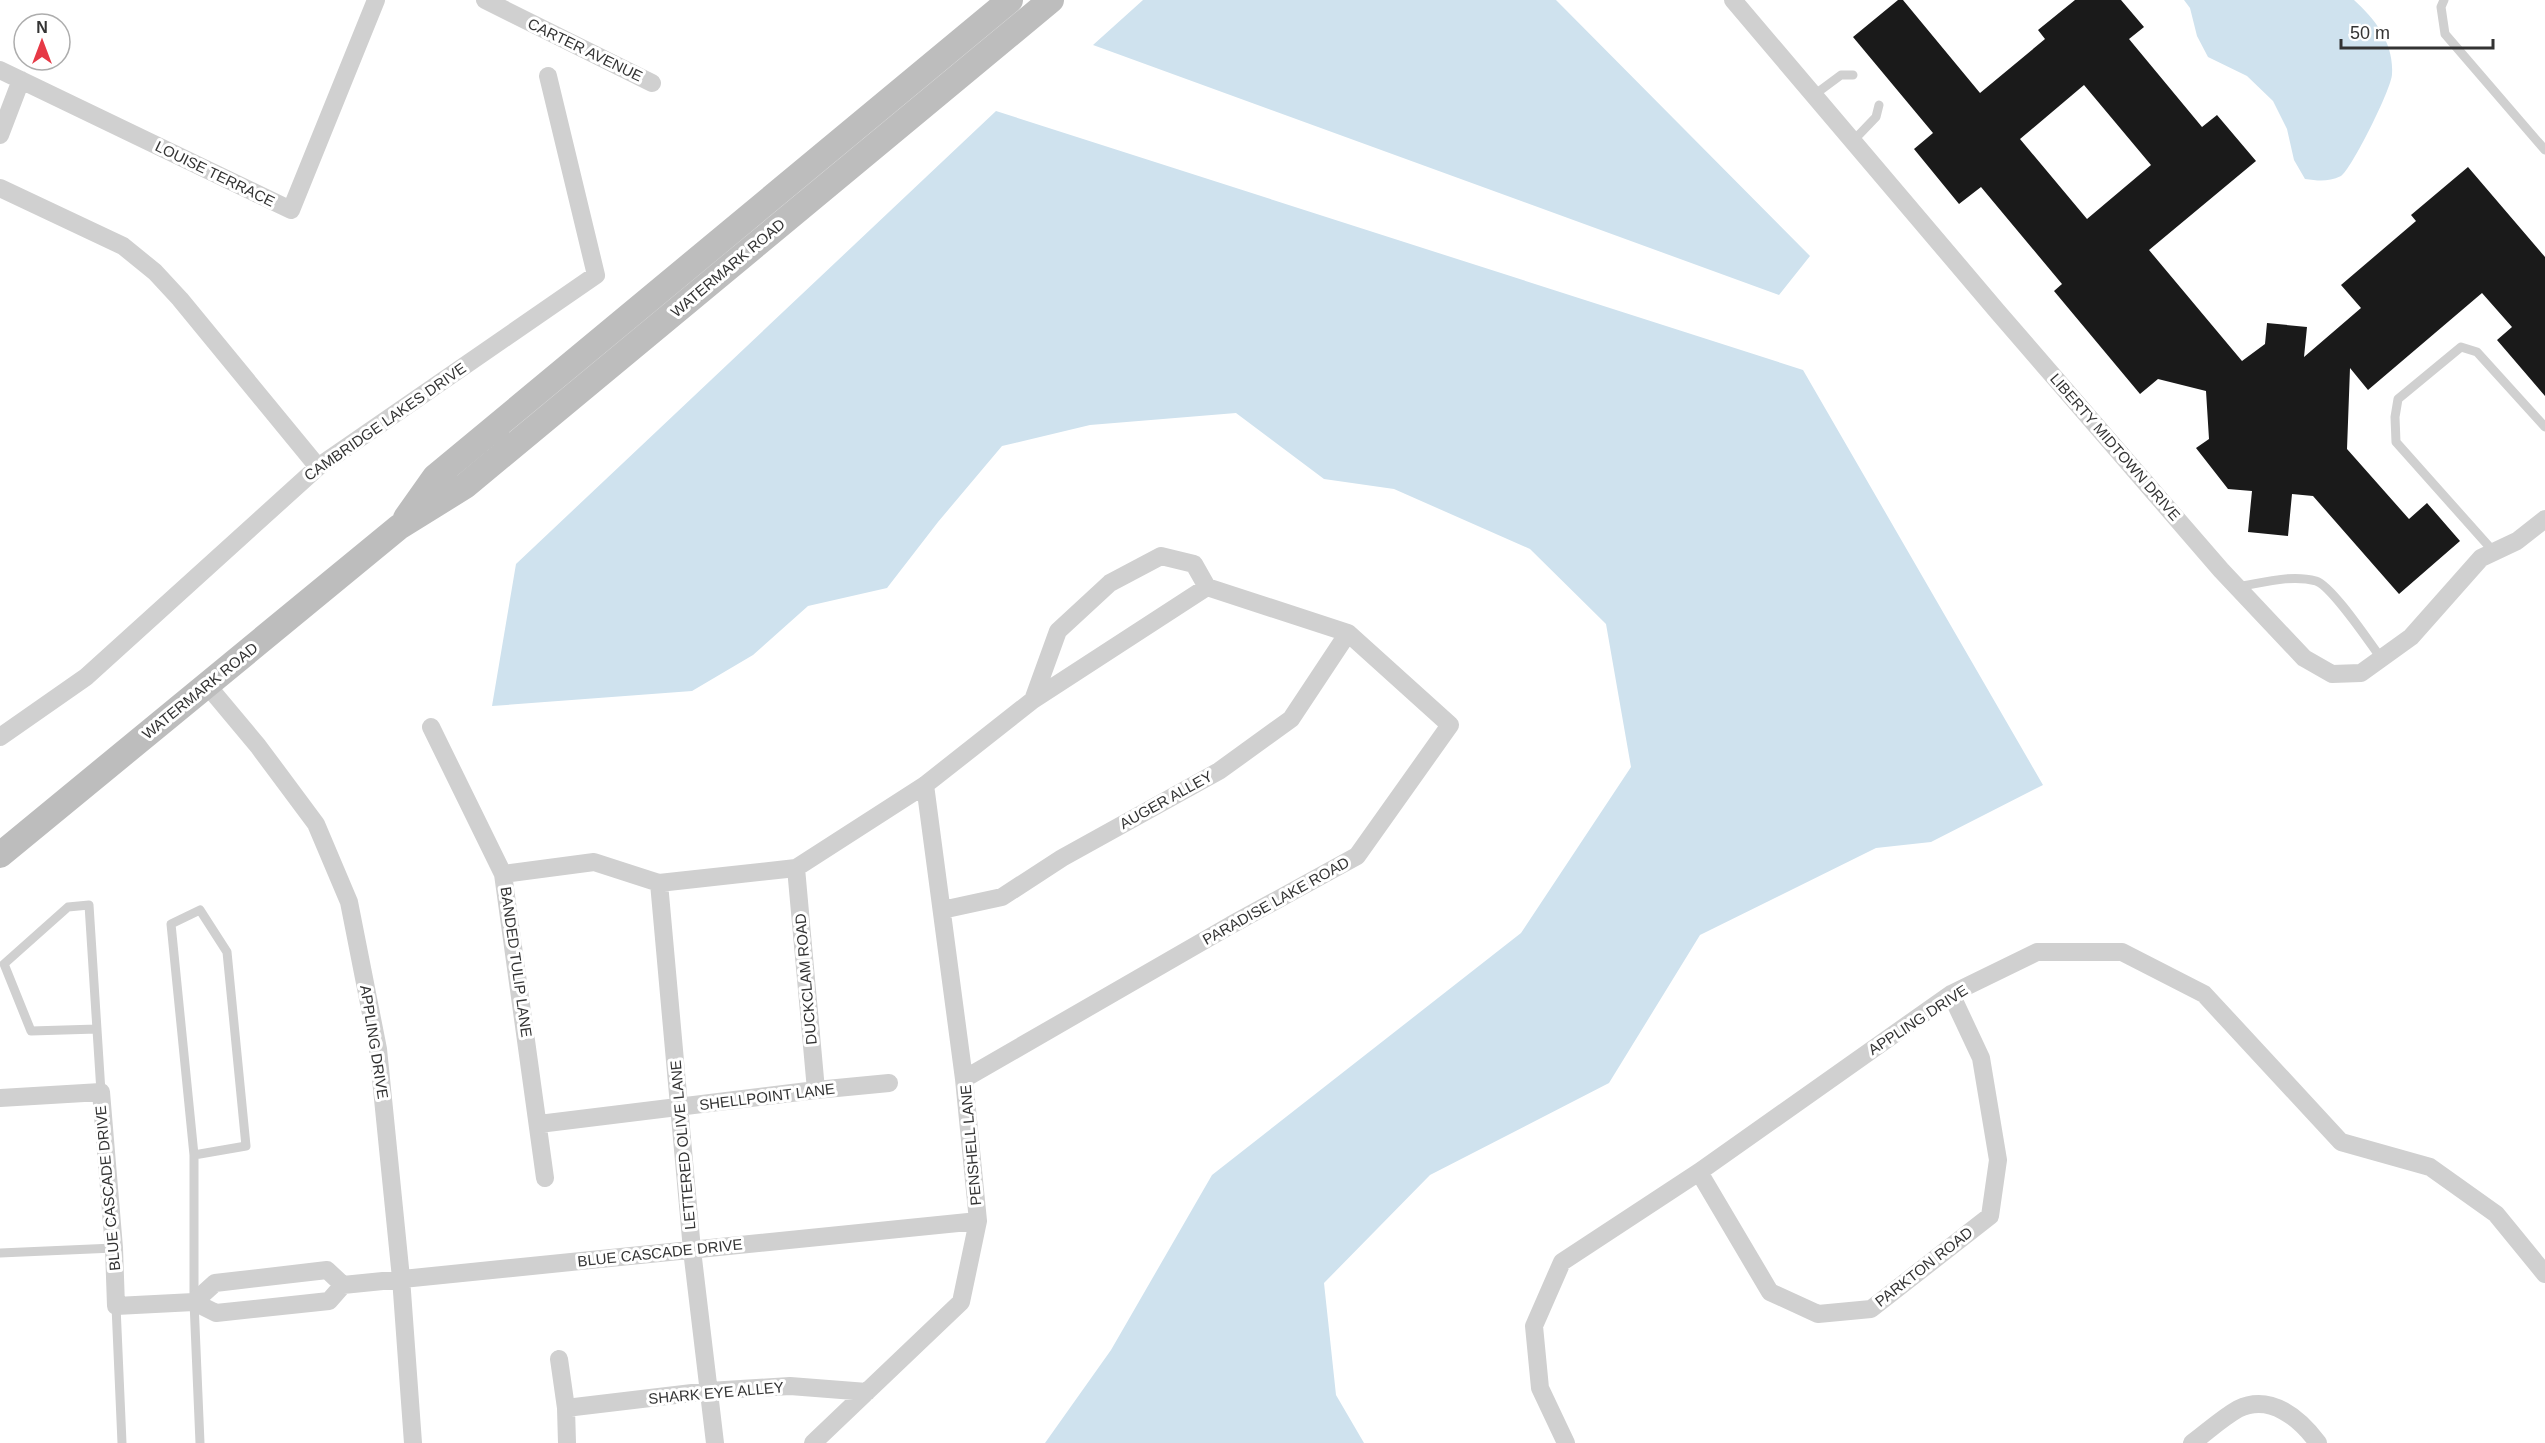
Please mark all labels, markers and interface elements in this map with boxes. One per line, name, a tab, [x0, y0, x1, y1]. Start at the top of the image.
north arrow	[12, 12, 72, 72]
scale bar	[2341, 12, 2492, 50]
street label: CARTER AVENUE	[525, 14, 645, 85]
text: N	[36, 19, 48, 36]
text: 50 m	[2350, 23, 2390, 43]
street label: LOUISE TERRACE	[153, 137, 278, 210]
street label: WATERMARK ROAD	[667, 215, 788, 320]
street label: CAMBRIDGE LAKES DRIVE	[301, 359, 469, 484]
street label: LIBERTY MIDTOWN DRIVE	[2047, 370, 2184, 524]
street label: WATERMARK ROAD	[139, 639, 261, 742]
street label: AUGER ALLEY	[1116, 767, 1215, 832]
street label: PARADISE LAKE ROAD	[1200, 853, 1352, 948]
street label: BANDED TULIP LANE	[498, 885, 535, 1038]
street label: DUCKCLAM ROAD	[791, 913, 820, 1045]
street label: APPLING DRIVE	[1865, 981, 1971, 1058]
street label: APPLING DRIVE	[357, 984, 392, 1100]
street label: LETTERED OLIVE LANE	[667, 1060, 698, 1230]
street label: SHELLPOINT LANE	[698, 1080, 836, 1113]
street label: PENSHELL LANE	[957, 1084, 984, 1206]
street label: BLUE CASCADE DRIVE	[92, 1105, 123, 1271]
street label: PARKTON ROAD	[1872, 1223, 1976, 1310]
street label: BLUE CASCADE DRIVE	[577, 1235, 743, 1270]
street label: SHARK EYE ALLEY	[648, 1378, 784, 1407]

